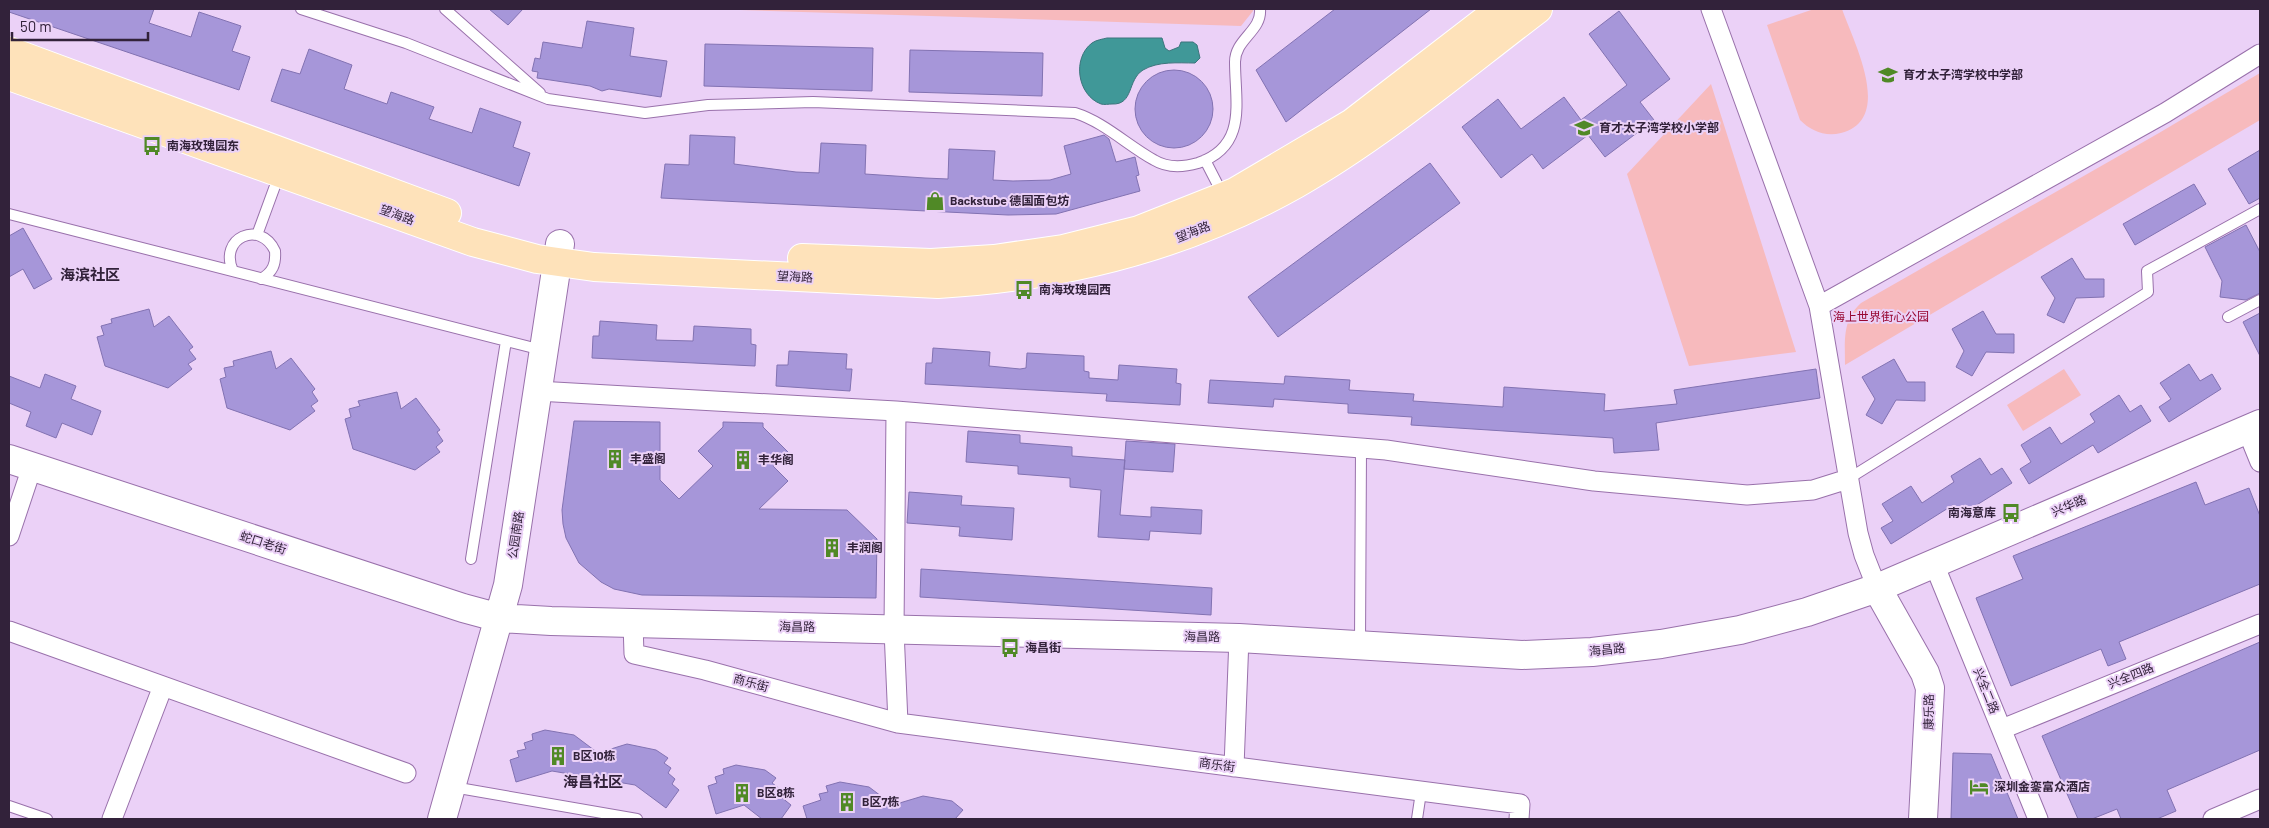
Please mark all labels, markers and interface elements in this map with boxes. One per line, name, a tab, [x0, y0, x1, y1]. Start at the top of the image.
scale bar	[12, 10, 149, 42]
text: 50 m	[20, 17, 52, 35]
school or university icon: 育才太子湾学校中学部	[1877, 64, 1899, 86]
place label: 育才太子湾学校中学部	[1903, 67, 2023, 81]
school or university icon: 育才太子湾学校小学部	[1573, 117, 1595, 139]
place label: 育才太子湾学校小学部	[1599, 120, 1719, 134]
bus stop icon: 南海玫瑰园东	[141, 135, 163, 157]
place label: 南海玫瑰园东	[167, 138, 239, 152]
shop icon: Backstube 德国面包坊	[924, 190, 946, 212]
place label: Backstube 德国面包坊	[950, 193, 1069, 207]
street label: 望海路	[378, 201, 417, 227]
street label: 望海路	[1173, 218, 1212, 244]
district label: 海滨社区	[60, 265, 120, 283]
street label: 望海路	[777, 268, 813, 284]
bus stop icon: 南海玫瑰园西	[1013, 279, 1035, 301]
place label: 南海玫瑰园西	[1039, 282, 1111, 296]
park label: 海上世界街心公园	[1833, 309, 1929, 323]
building icon: 丰盛阁	[604, 448, 626, 470]
building icon: 丰华阁	[732, 449, 754, 471]
place label: 丰盛阁	[630, 451, 666, 465]
place label: 丰华阁	[758, 452, 794, 466]
street label: 兴华路	[2049, 492, 2088, 519]
bus stop icon: 南海意库	[2000, 502, 2022, 524]
place label: 南海意库	[1948, 505, 1996, 519]
street label: 公园南路	[505, 510, 525, 560]
street label: 蛇口老街	[238, 528, 288, 556]
building icon: 丰润阁	[821, 537, 843, 559]
place label: 丰润阁	[847, 540, 883, 554]
street label: 海昌路	[779, 619, 815, 633]
street label: 海昌路	[1184, 629, 1220, 643]
bus stop icon: 海昌街	[999, 637, 1021, 659]
place label: 海昌街	[1025, 640, 1061, 654]
street label: 海昌路	[1588, 640, 1626, 658]
street label: 兴全四路	[2106, 660, 2156, 691]
street label: 兴全二路	[1971, 666, 2002, 716]
street label: 商乐街	[732, 671, 770, 693]
street label: 康乐路	[1921, 694, 1935, 730]
building icon: B区10栋	[547, 745, 569, 767]
place label: B区10栋	[573, 748, 616, 762]
street label: 商乐街	[1198, 755, 1236, 773]
district label: 海昌社区	[563, 772, 623, 790]
hotel icon: 深圳金銮富众酒店	[1968, 776, 1990, 798]
place label: 深圳金銮富众酒店	[1994, 779, 2090, 793]
building icon: B区8栋	[731, 782, 753, 804]
place label: B区8栋	[757, 785, 795, 799]
building icon: B区7栋	[836, 791, 858, 813]
place label: B区7栋	[862, 794, 899, 808]

